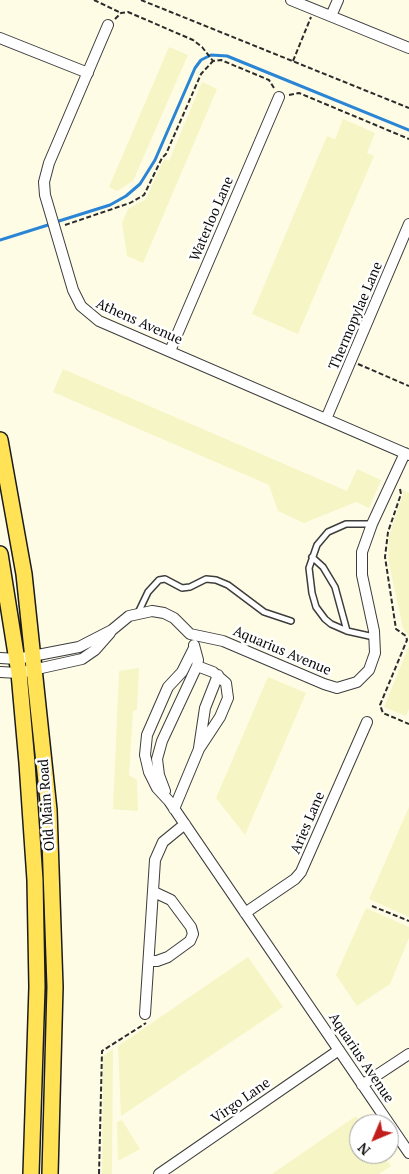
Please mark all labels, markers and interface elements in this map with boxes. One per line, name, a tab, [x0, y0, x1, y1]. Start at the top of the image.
street label: Waterloo Lane	[187, 174, 237, 264]
street label: Thermopylae Lane	[326, 259, 386, 373]
street label: Athens Avenue	[93, 295, 185, 349]
street label: Aquarius Avenue	[231, 623, 333, 679]
street label: Old Main Road	[35, 758, 59, 852]
street label: Aries Lane	[287, 789, 329, 857]
street label: Aquarius Avenue	[325, 1010, 397, 1106]
street label: Virgo Lane	[208, 1075, 274, 1127]
north arrow	[349, 1114, 399, 1164]
text: N	[353, 1139, 374, 1160]

